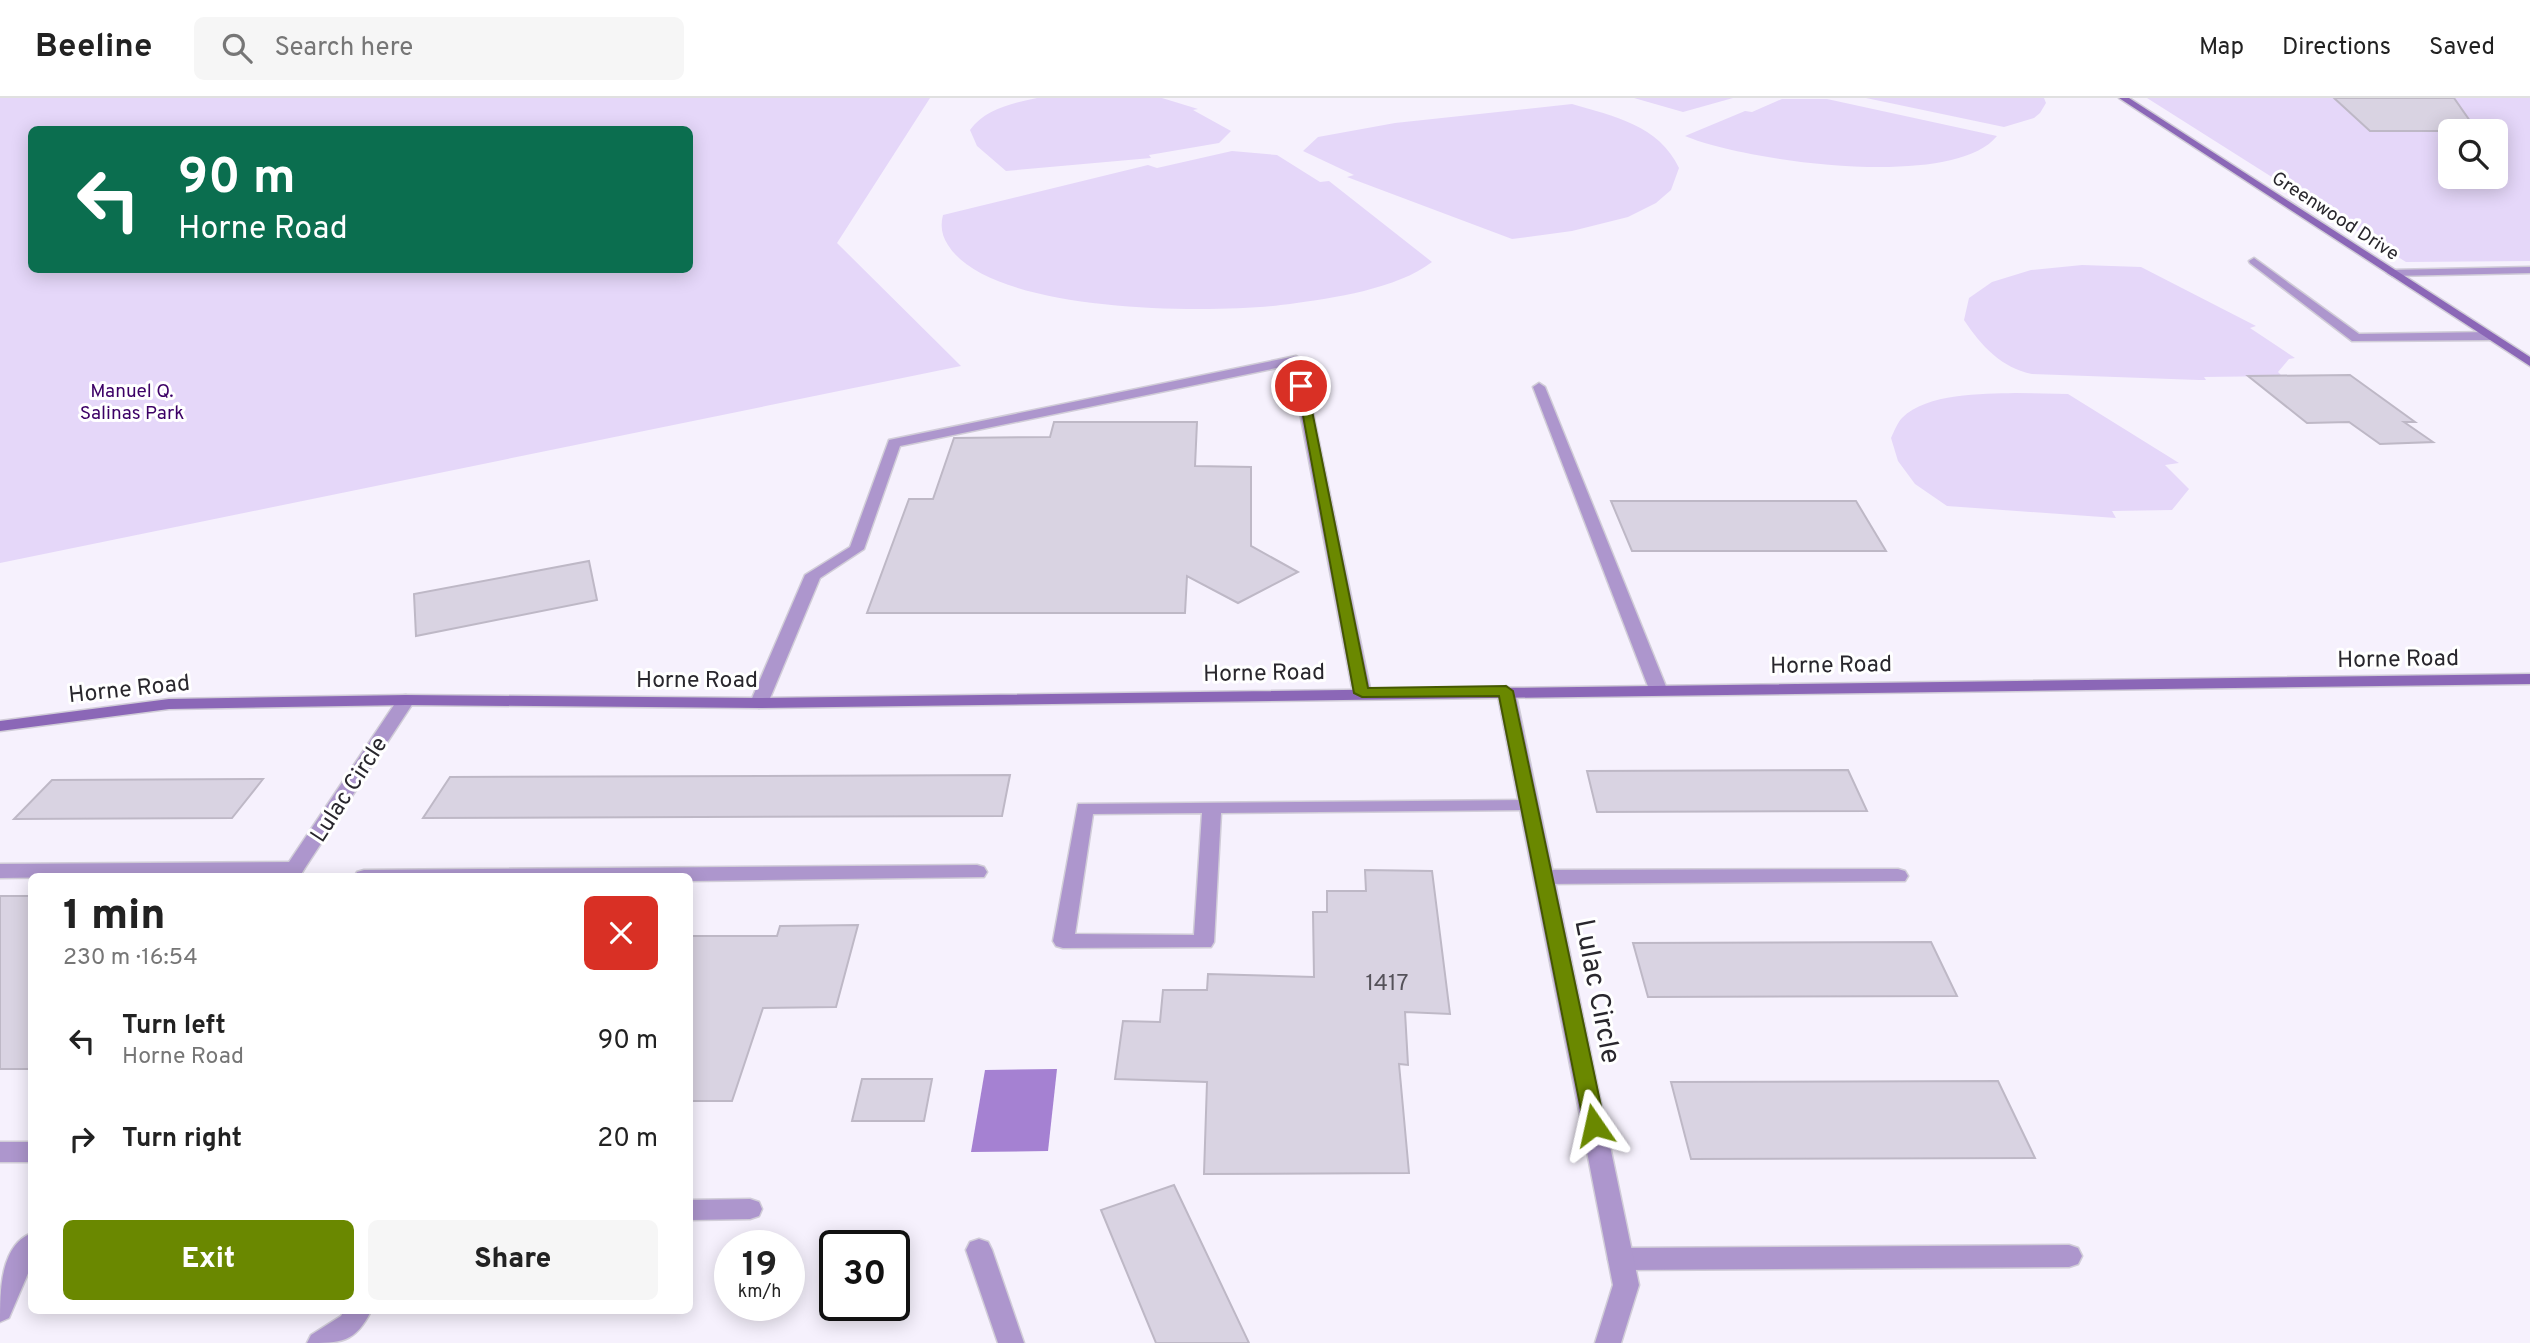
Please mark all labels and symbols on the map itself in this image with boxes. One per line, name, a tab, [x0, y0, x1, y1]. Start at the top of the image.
street label: Greenwood Drive	[2267, 167, 2403, 267]
pin	[1271, 356, 1331, 416]
park label: Manuel Q. Salinas Park	[80, 380, 184, 426]
street label: Horne Road	[2337, 645, 2459, 676]
street label: Horne Road	[1770, 651, 1892, 682]
street label: Horne Road	[1203, 659, 1325, 690]
street label: Horne Road	[636, 667, 758, 696]
street label: Horne Road	[67, 670, 191, 711]
street label: Lulac Circle	[305, 732, 395, 849]
street label: Lulac Circle	[1564, 916, 1628, 1067]
house number: 1417	[1366, 970, 1408, 999]
position arrow	[1557, 1088, 1631, 1162]
speed limit sign: 30	[819, 1230, 910, 1321]

